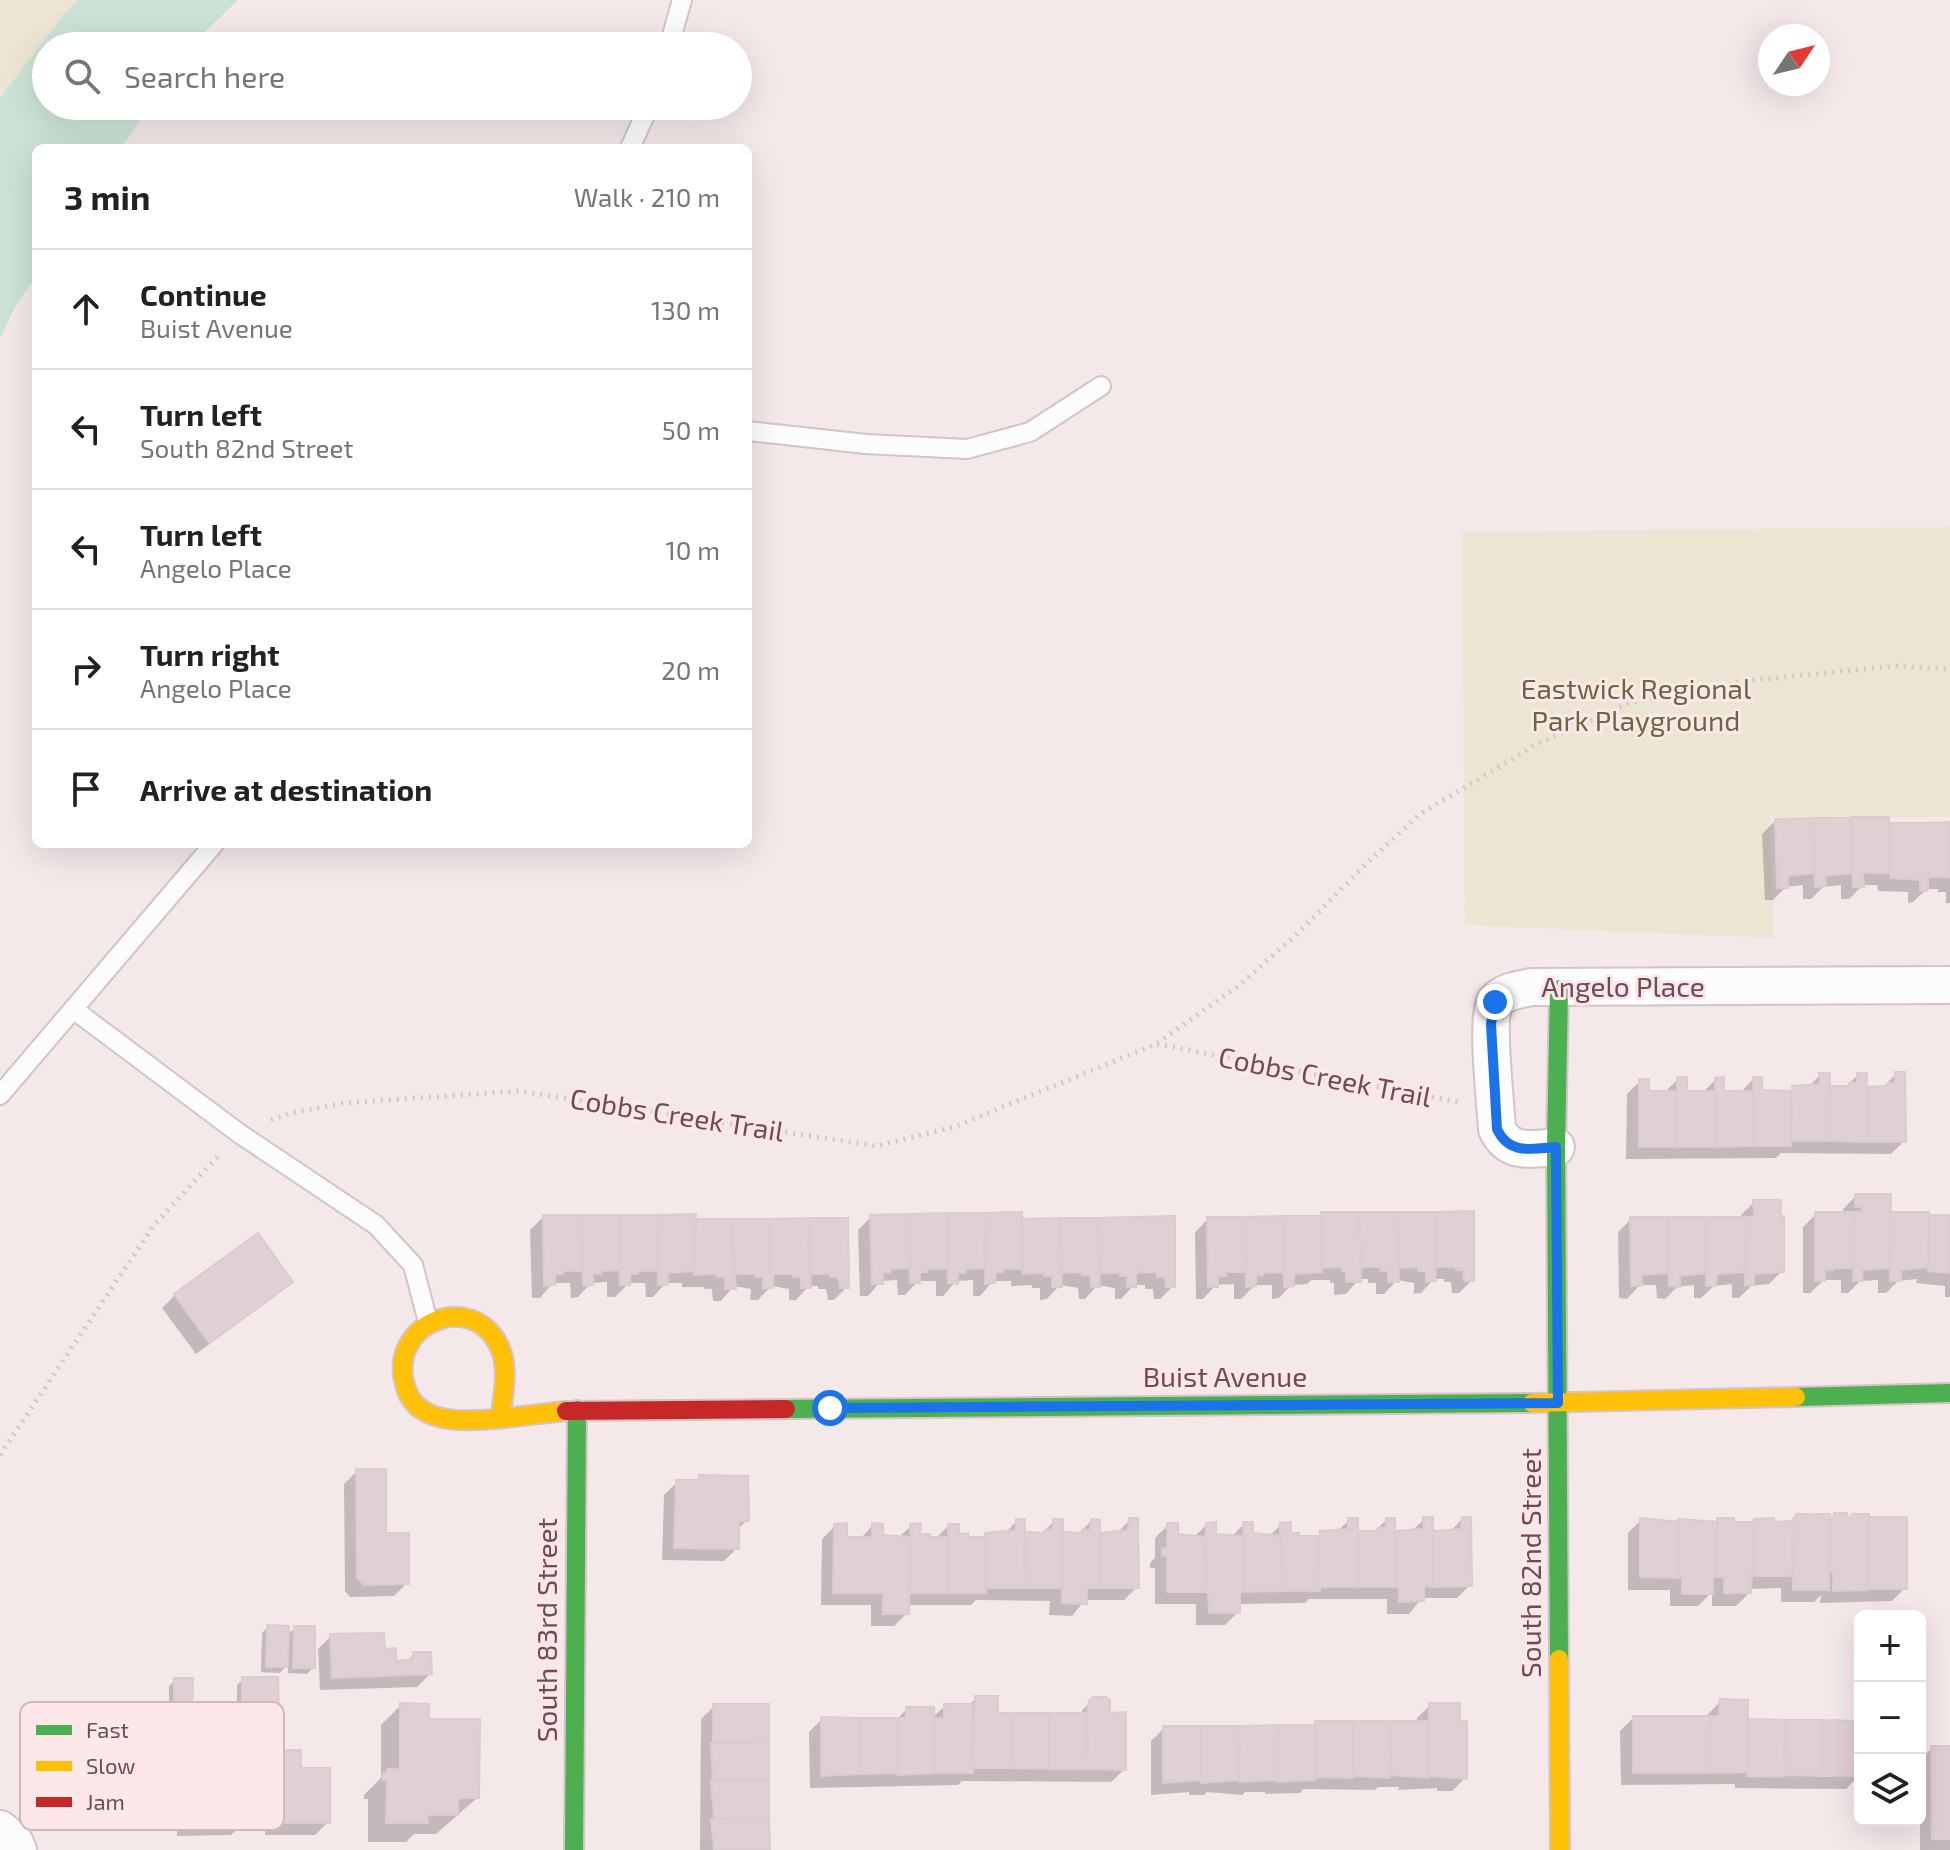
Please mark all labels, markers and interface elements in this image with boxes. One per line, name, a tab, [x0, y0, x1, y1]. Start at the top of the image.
north arrow	[1758, 24, 1830, 96]
search box	[32, 32, 752, 120]
icon: search	[60, 54, 104, 98]
text: Search here	[124, 58, 285, 94]
text: 3 min	[64, 176, 150, 217]
text: Walk · 210 m	[574, 181, 720, 212]
text: Continue	[140, 276, 267, 312]
icon: ahead	[64, 287, 108, 331]
text: 130 m	[651, 294, 720, 325]
text: Buist Avenue	[140, 312, 293, 343]
text: Turn left	[140, 396, 262, 432]
icon: left	[64, 407, 108, 451]
text: 50 m	[662, 414, 720, 445]
text: South 82nd Street	[140, 432, 353, 463]
text: Turn left	[140, 516, 262, 552]
icon: left	[64, 527, 108, 571]
text: 10 m	[665, 534, 720, 565]
text: Angelo Place	[140, 552, 292, 583]
text: Turn right	[140, 636, 280, 672]
icon: right	[64, 647, 108, 691]
text: 20 m	[661, 654, 720, 685]
park label: Eastwick Regional Park Playground	[1521, 671, 1752, 737]
text: Angelo Place	[140, 672, 292, 703]
icon: arrive	[64, 767, 108, 811]
text: Arrive at destination	[140, 771, 432, 807]
street label: Angelo Place	[1541, 969, 1705, 1003]
route end	[1477, 984, 1513, 1020]
street label: Cobbs Creek Trail	[1216, 1039, 1435, 1113]
street label: Cobbs Creek Trail	[568, 1080, 787, 1148]
street label: Buist Avenue	[1143, 1359, 1307, 1393]
route start	[812, 1390, 848, 1426]
street label: South 82nd Street	[1513, 1448, 1547, 1678]
street label: South 83rd Street	[529, 1518, 563, 1742]
map controls	[1854, 1610, 1926, 1826]
button: +	[1854, 1610, 1926, 1682]
button: −	[1854, 1682, 1926, 1754]
legend	[20, 1702, 284, 1830]
text: Fast	[86, 1716, 129, 1742]
text: Slow	[86, 1752, 135, 1778]
button: layers	[1854, 1754, 1926, 1826]
text: Jam	[86, 1788, 125, 1814]

